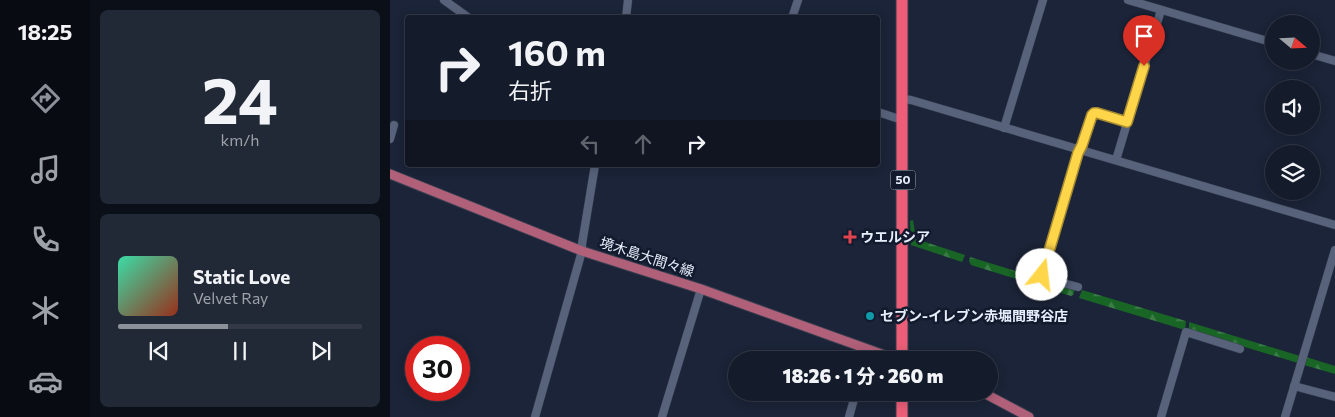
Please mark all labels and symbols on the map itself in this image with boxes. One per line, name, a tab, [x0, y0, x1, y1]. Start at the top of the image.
pin	[1123, 15, 1165, 66]
north arrow	[1265, 15, 1320, 70]
road number: 50	[890, 170, 916, 190]
place label: ウエルシア	[860, 228, 930, 245]
marker: ウエルシア	[844, 231, 856, 243]
street label: 境木島大間々線	[598, 233, 696, 280]
position arrow	[1015, 248, 1067, 300]
place label: セブン-イレブン赤堀間野谷店	[880, 307, 1068, 324]
marker: セブン-イレブン赤堀間野谷店	[864, 310, 876, 322]
speed limit sign: 30	[405, 336, 470, 401]

